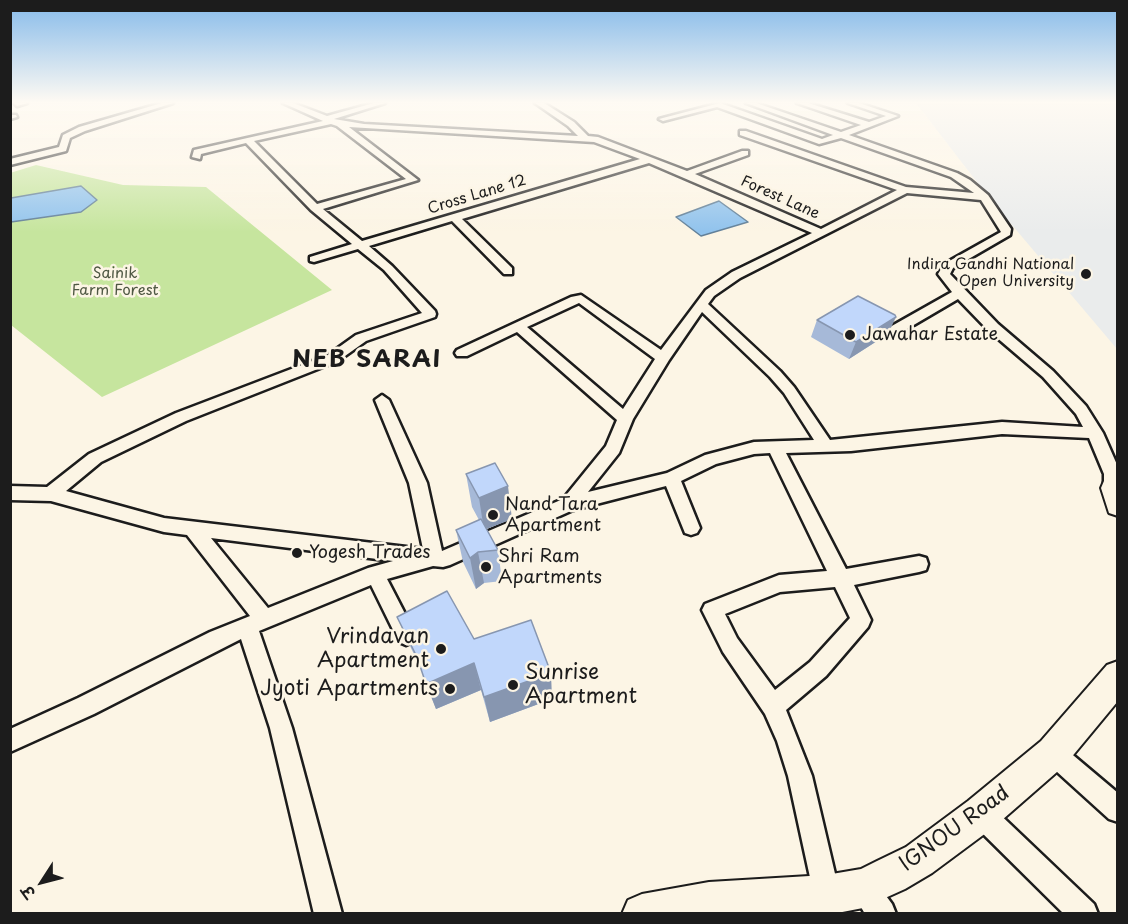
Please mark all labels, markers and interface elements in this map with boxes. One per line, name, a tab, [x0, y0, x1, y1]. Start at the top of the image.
street label: Cross Lane 12	[426, 172, 528, 218]
street label: Forest Lane	[738, 173, 822, 223]
place label: Indira Gandhi National Open University	[907, 256, 1074, 291]
park label: Sainik Farm Forest	[71, 265, 159, 300]
marker: Indira Gandhi National Open University	[1079, 267, 1093, 281]
place label: Jawahar Estate	[862, 324, 998, 346]
marker: Jawahar Estate	[843, 328, 857, 342]
district label: NEB SARAI	[292, 346, 442, 374]
place label: Nand Tara Apartment	[505, 494, 601, 536]
marker: Nand Tara Apartment	[486, 508, 500, 522]
place label: Yogesh Trades	[309, 542, 431, 564]
marker: Yogesh Trades	[290, 546, 304, 560]
place label: Shri Ram Apartments	[498, 546, 602, 588]
marker: Shri Ram Apartments	[479, 560, 493, 574]
place label: Vrindavan Apartment	[317, 624, 429, 674]
marker: Vrindavan Apartment	[434, 642, 448, 656]
place label: Sunrise Apartment	[525, 660, 637, 710]
place label: Jyoti Apartments	[260, 676, 438, 702]
marker: Sunrise Apartment	[506, 678, 520, 692]
marker: Jyoti Apartments	[443, 682, 457, 696]
street label: IGNOU Road	[895, 781, 1015, 877]
north arrow	[12, 852, 72, 912]
text: उ	[15, 881, 40, 904]

